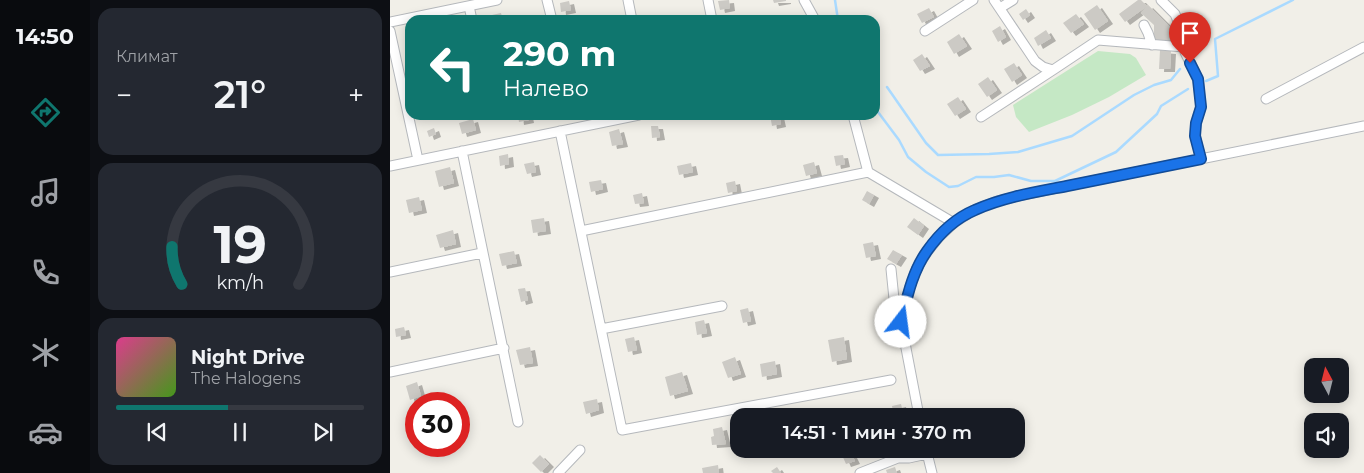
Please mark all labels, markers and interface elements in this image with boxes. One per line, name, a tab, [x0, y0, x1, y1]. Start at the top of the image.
pin	[1169, 12, 1211, 63]
icon: arrive	[1176, 19, 1204, 47]
text: 14:50	[16, 23, 74, 50]
text: 290 m	[503, 32, 616, 75]
icon: left	[420, 35, 485, 100]
text: Климат	[116, 47, 178, 66]
text: 21°	[214, 71, 266, 118]
text: Налево	[503, 75, 589, 102]
text: −	[116, 78, 132, 112]
text: +	[348, 78, 364, 112]
icon: directions	[28, 95, 63, 130]
icon: music	[28, 175, 63, 210]
text: 19	[213, 213, 267, 276]
icon: phone	[28, 255, 63, 290]
text: km/h	[216, 272, 264, 293]
position arrow	[874, 295, 926, 347]
icon: climate	[28, 335, 63, 370]
text: Night Drive	[191, 346, 305, 369]
north arrow	[1304, 358, 1349, 402]
map controls	[1304, 358, 1349, 458]
text: The Halogens	[191, 369, 301, 388]
speed limit sign: 30	[405, 392, 470, 457]
button: sound	[1304, 413, 1349, 458]
icon: car	[28, 415, 63, 450]
icon: previous	[143, 418, 171, 446]
icon: pause	[226, 418, 254, 446]
icon: next	[309, 418, 337, 446]
text: 14:51 · 1 мин · 370 m	[783, 421, 972, 444]

